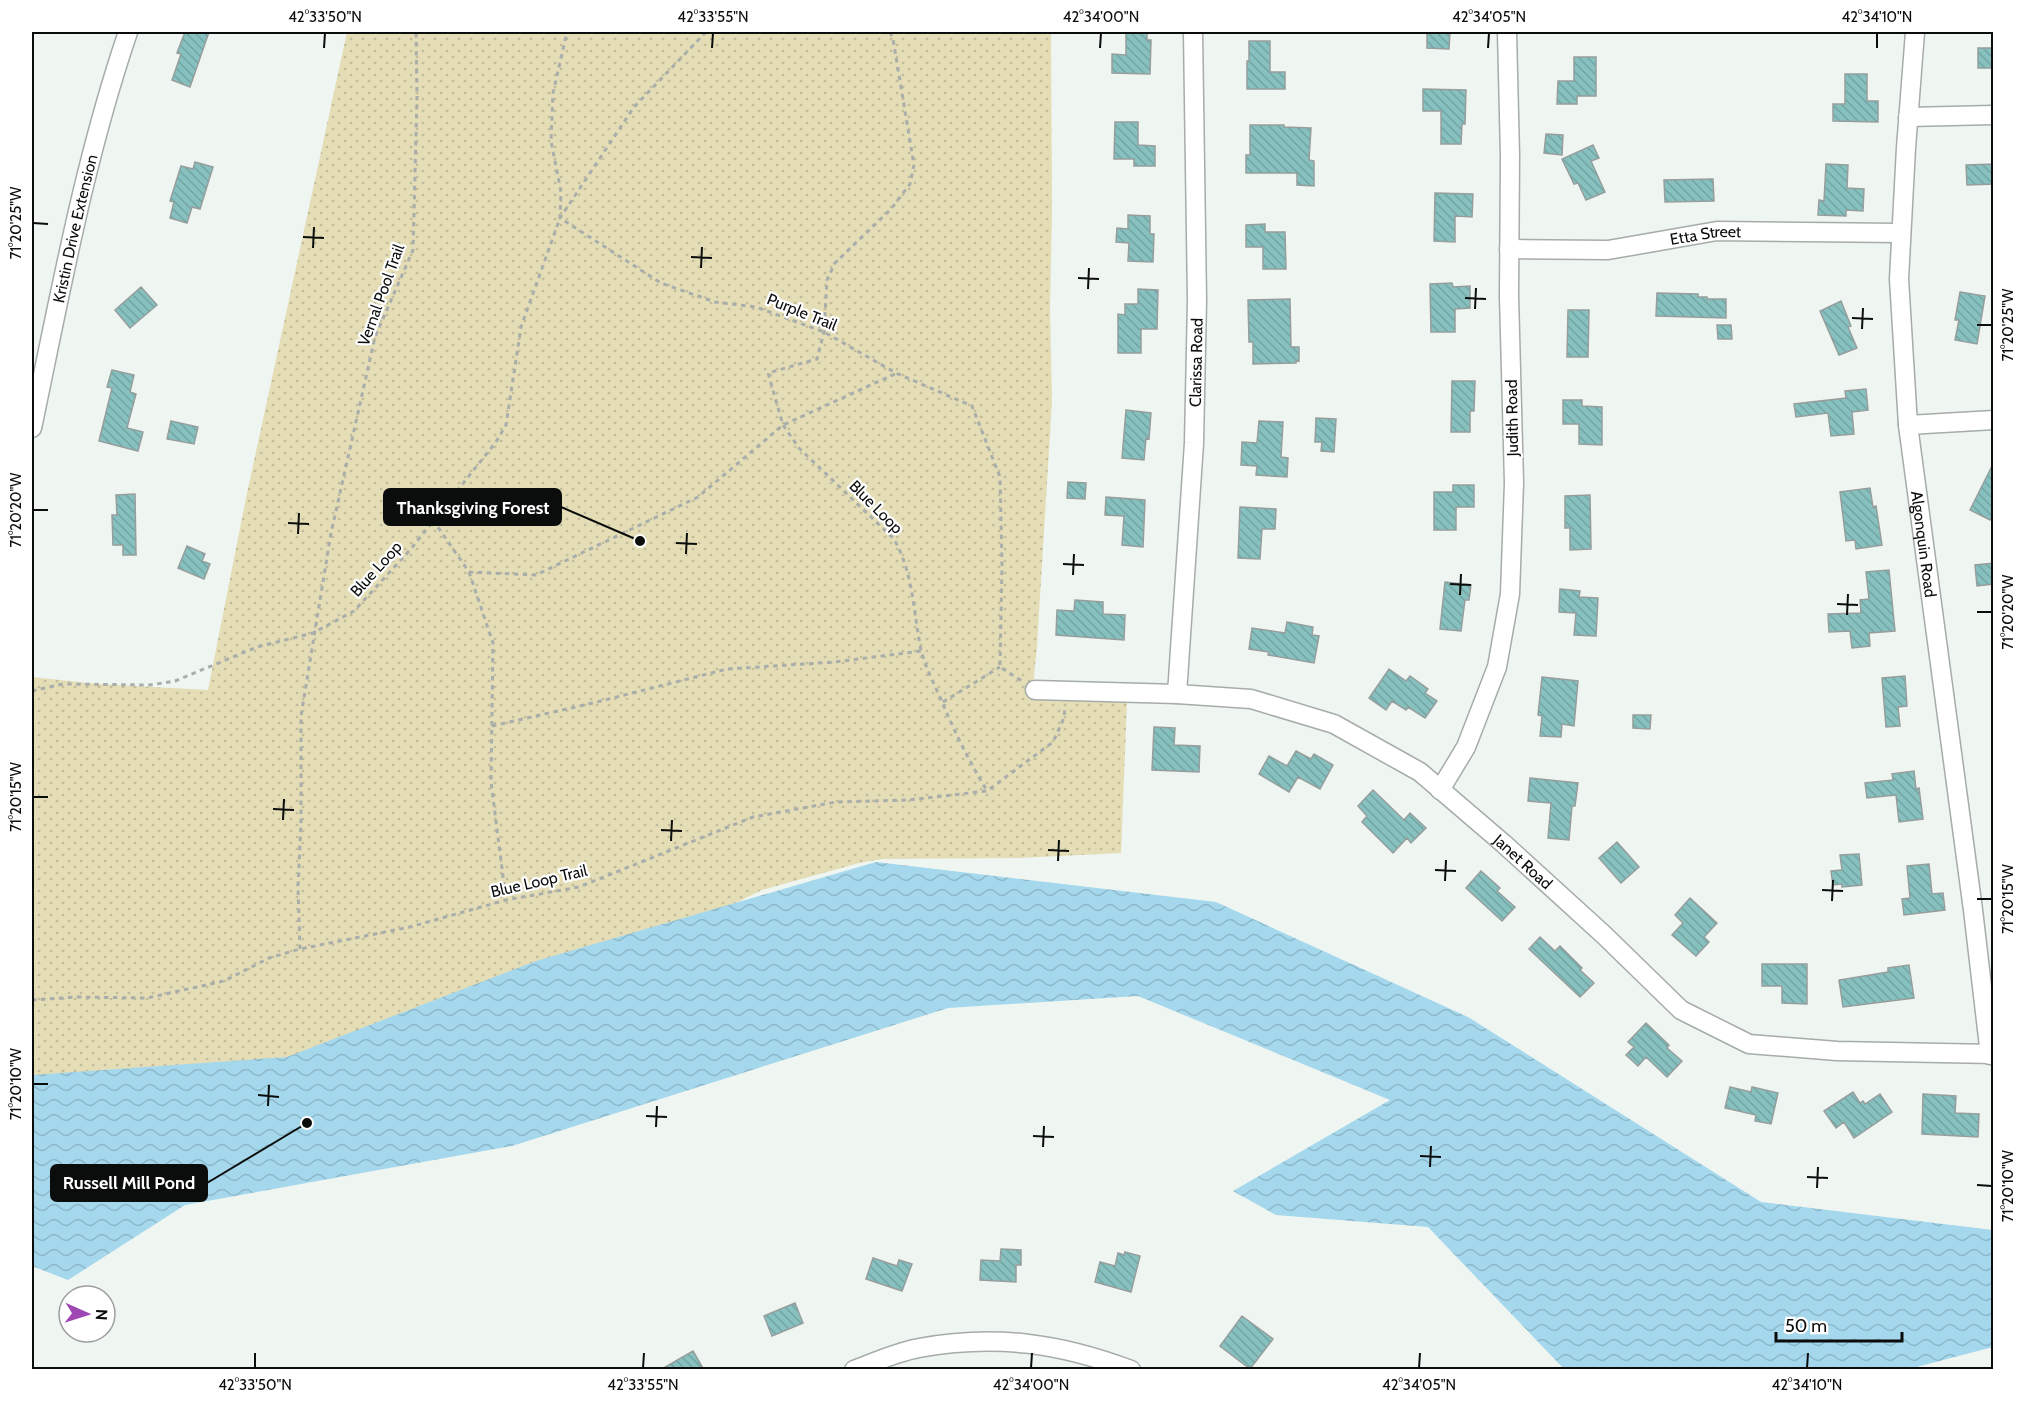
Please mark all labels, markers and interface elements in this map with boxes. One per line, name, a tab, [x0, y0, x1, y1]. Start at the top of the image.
text: 42°33'50"N	[288, 8, 362, 26]
text: 42°33'55"N	[677, 8, 749, 26]
text: 42°34'00"N	[1063, 8, 1139, 26]
text: 42°34'05"N	[1452, 8, 1526, 26]
text: 42°34'10"N	[1842, 8, 1912, 26]
street label: Kristin Drive Extension	[49, 152, 101, 305]
text: 71°20'25"W	[7, 186, 25, 259]
street label: Etta Street	[1668, 221, 1742, 249]
street label: Vernal Pool Trail	[354, 241, 408, 348]
text: 71°20'25"W	[1999, 288, 2017, 361]
street label: Purple Trail	[764, 289, 840, 335]
street label: Clarissa Road	[1185, 318, 1206, 407]
street label: Judith Road	[1502, 379, 1522, 458]
text: 71°20'20"W	[7, 472, 25, 548]
street label: Blue Loop	[845, 476, 907, 538]
callout: Thanksgiving Forest	[384, 489, 561, 525]
street label: Algonquin Road	[1907, 490, 1941, 599]
text: Thanksgiving Forest	[397, 497, 549, 519]
street label: Blue Loop	[346, 537, 406, 601]
text: 71°20'20"W	[1999, 574, 2017, 650]
text: 71°20'15"W	[7, 761, 25, 832]
street label: Janet Road	[1489, 829, 1556, 893]
street label: Blue Loop Trail	[489, 861, 589, 901]
text: 71°20'15"W	[1999, 863, 2017, 934]
text: 71°20'10"W	[7, 1047, 25, 1120]
text: 71°20'10"W	[1999, 1149, 2017, 1222]
callout: Russell Mill Pond	[51, 1165, 207, 1201]
text: Russell Mill Pond	[63, 1172, 195, 1194]
north arrow	[57, 1284, 117, 1344]
scale bar	[1776, 1305, 1902, 1343]
text: N	[92, 1309, 111, 1321]
text: 50 m	[1785, 1315, 1827, 1337]
text: 42°33'50"N	[218, 1376, 292, 1394]
text: 42°33'55"N	[607, 1376, 679, 1394]
text: 42°34'00"N	[993, 1376, 1069, 1394]
text: 42°34'05"N	[1382, 1376, 1456, 1394]
text: 42°34'10"N	[1772, 1376, 1842, 1394]

